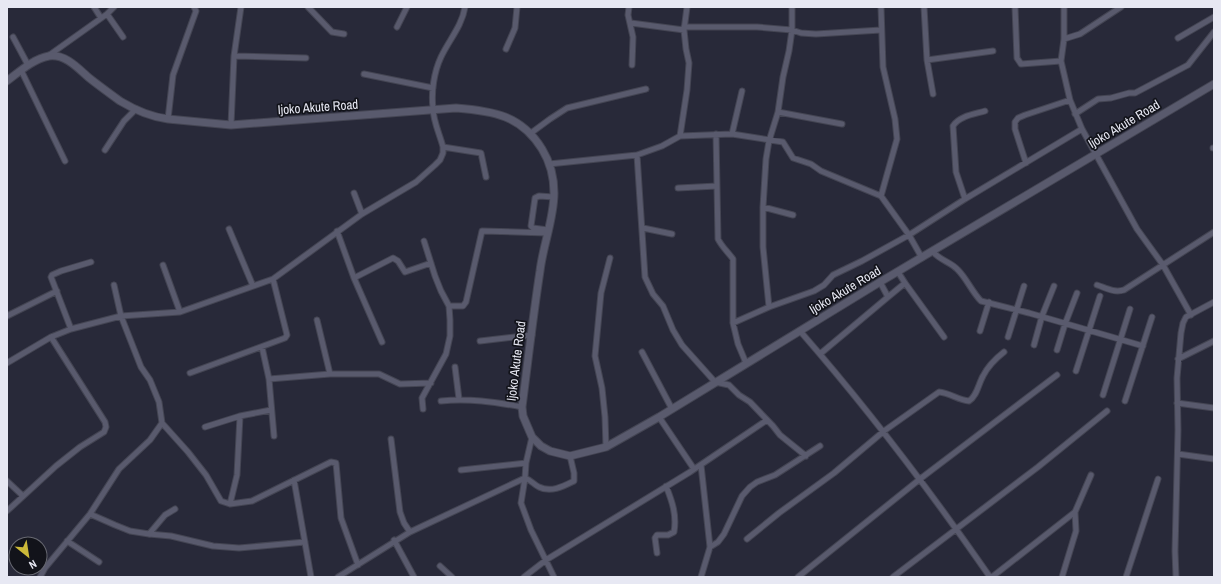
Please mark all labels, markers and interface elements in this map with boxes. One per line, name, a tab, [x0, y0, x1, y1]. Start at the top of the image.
street label: Ijoko Akute Road	[277, 96, 359, 118]
street label: Ijoko Akute Road	[1085, 96, 1163, 152]
street label: Ijoko Akute Road	[806, 262, 884, 318]
street label: Ijoko Akute Road	[503, 320, 529, 402]
north arrow	[8, 536, 48, 576]
text: N	[27, 557, 39, 572]

